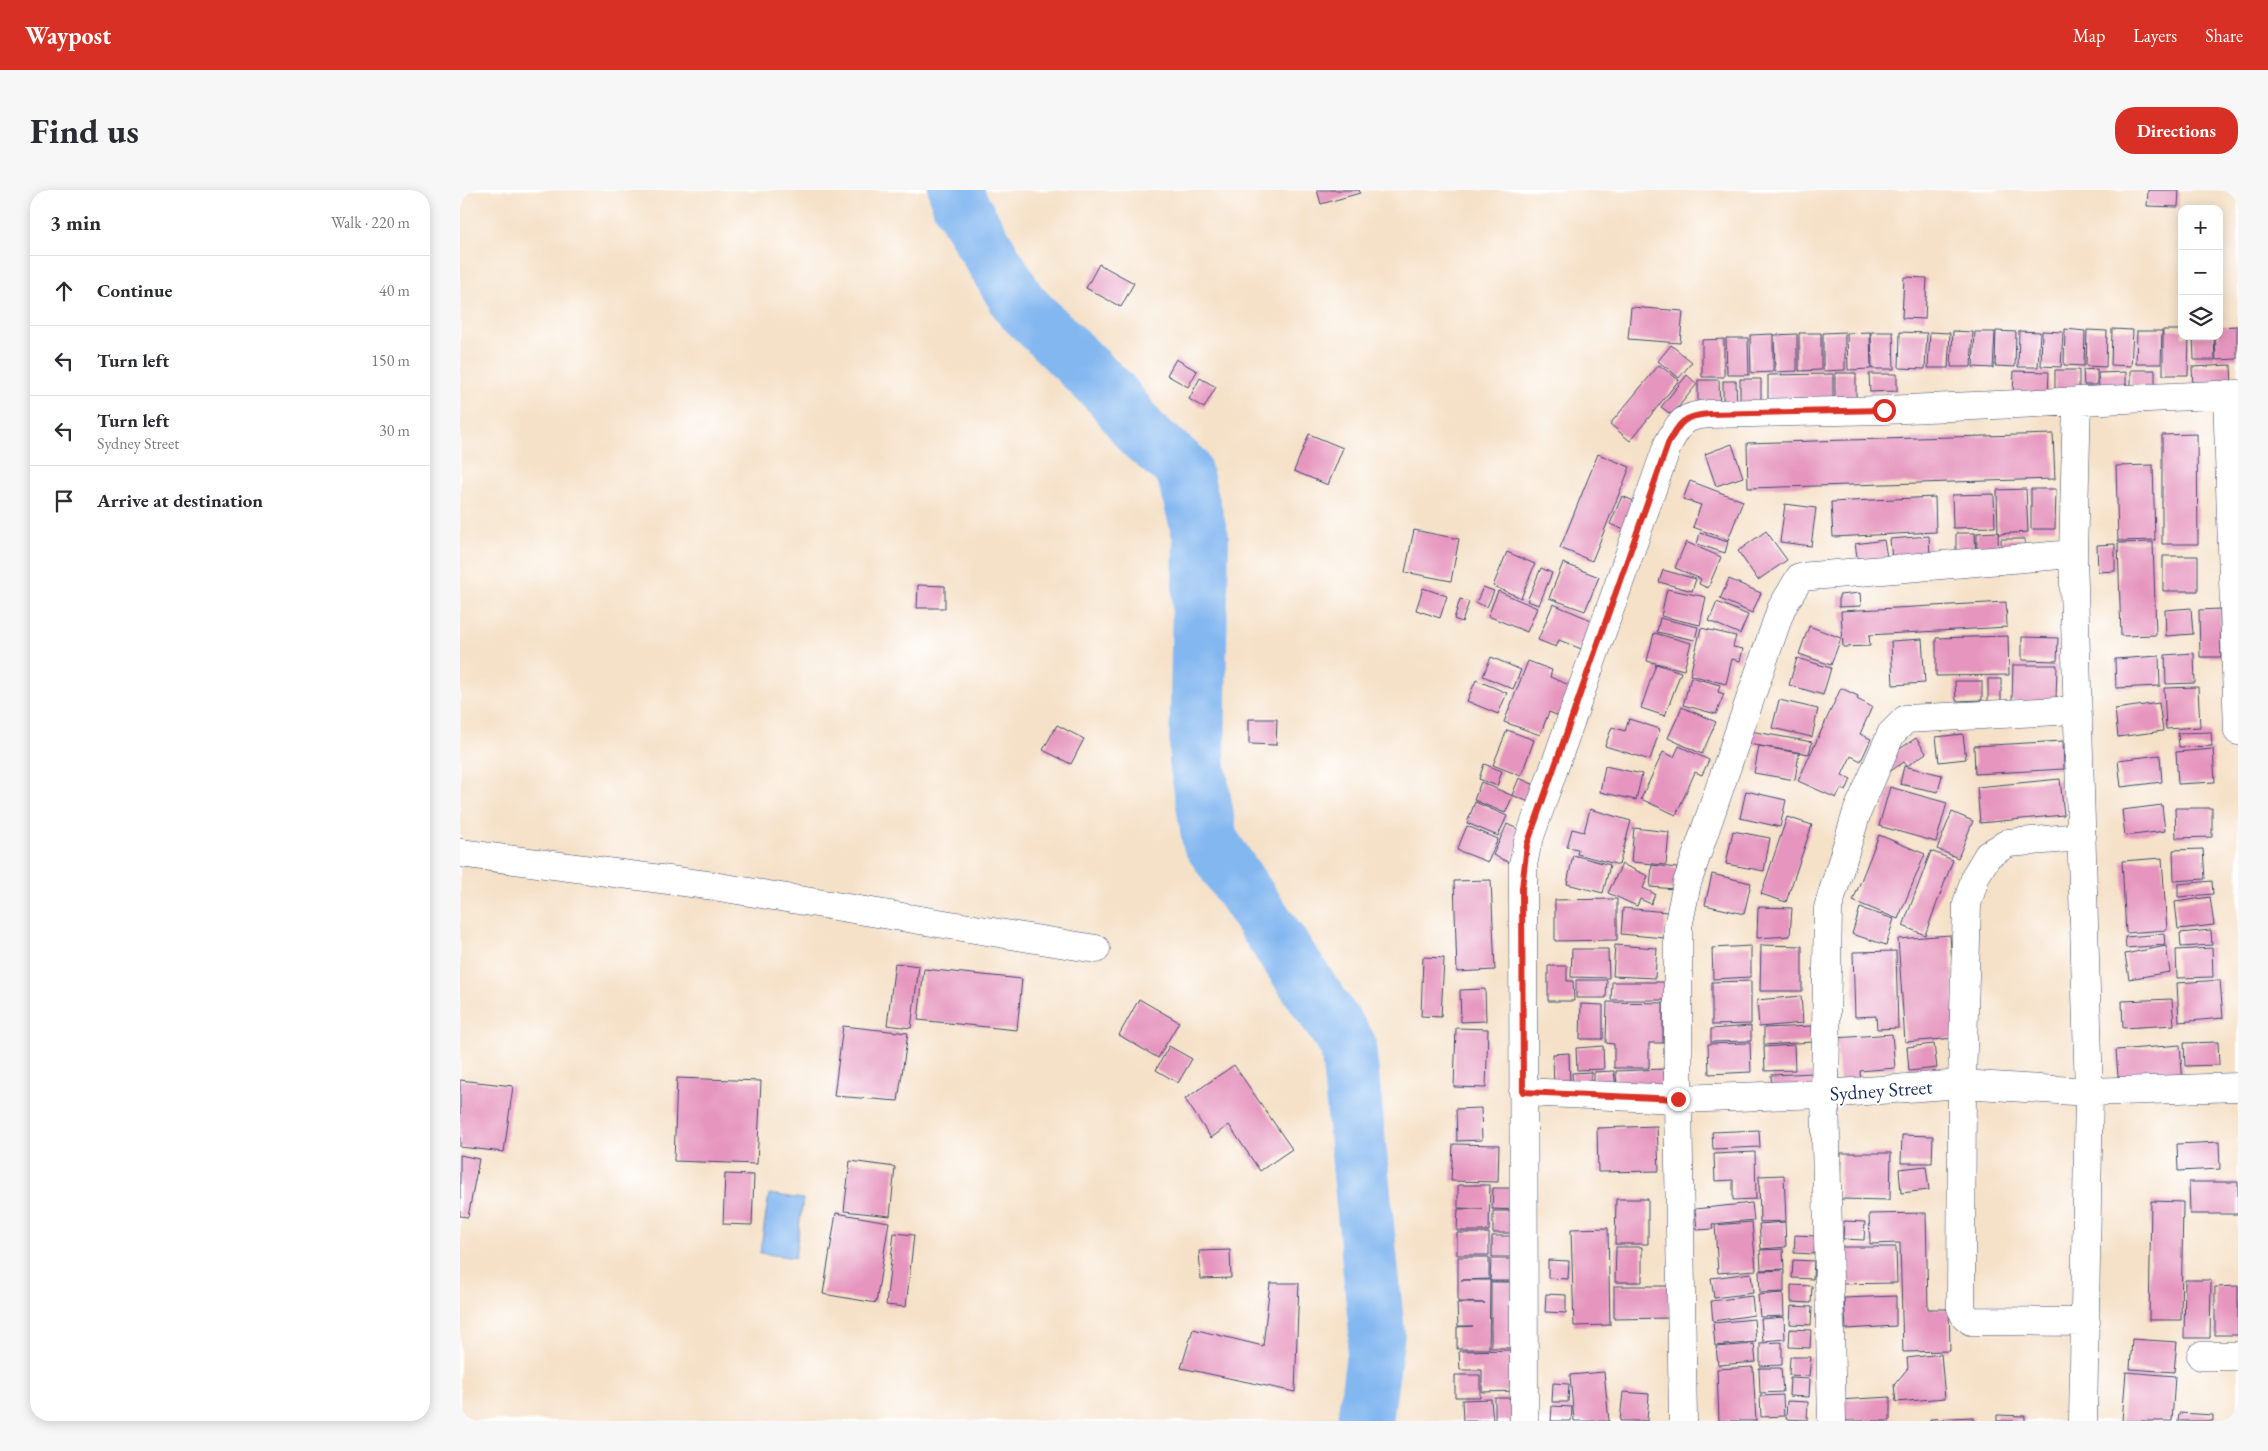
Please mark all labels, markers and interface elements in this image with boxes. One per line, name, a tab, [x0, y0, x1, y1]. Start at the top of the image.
text: Waypost	[25, 20, 111, 51]
text: Map	[2073, 24, 2105, 47]
text: Layers	[2133, 24, 2177, 47]
text: Share	[2205, 24, 2243, 47]
button: Directions	[2115, 107, 2238, 154]
text: Find us	[30, 108, 139, 153]
map controls	[2178, 205, 2223, 340]
button: +	[2178, 205, 2223, 250]
text: 3 min	[50, 209, 101, 236]
text: Walk · 220 m	[331, 212, 410, 233]
button: −	[2178, 250, 2223, 295]
icon: ahead	[50, 277, 78, 305]
text: Continue	[97, 278, 172, 303]
text: 40 m	[379, 280, 410, 301]
button: layers	[2178, 295, 2223, 340]
icon: left	[50, 347, 78, 375]
text: Turn left	[97, 348, 169, 373]
text: 150 m	[371, 350, 410, 371]
route start	[1873, 399, 1896, 422]
text: Turn left	[97, 408, 169, 433]
icon: left	[50, 417, 78, 445]
text: 30 m	[379, 420, 410, 441]
text: Sydney Street	[97, 433, 179, 454]
icon: arrive	[50, 487, 78, 515]
text: Arrive at destination	[97, 488, 263, 513]
street label: Sydney Street	[1829, 1073, 1934, 1107]
route end	[1667, 1088, 1690, 1111]

